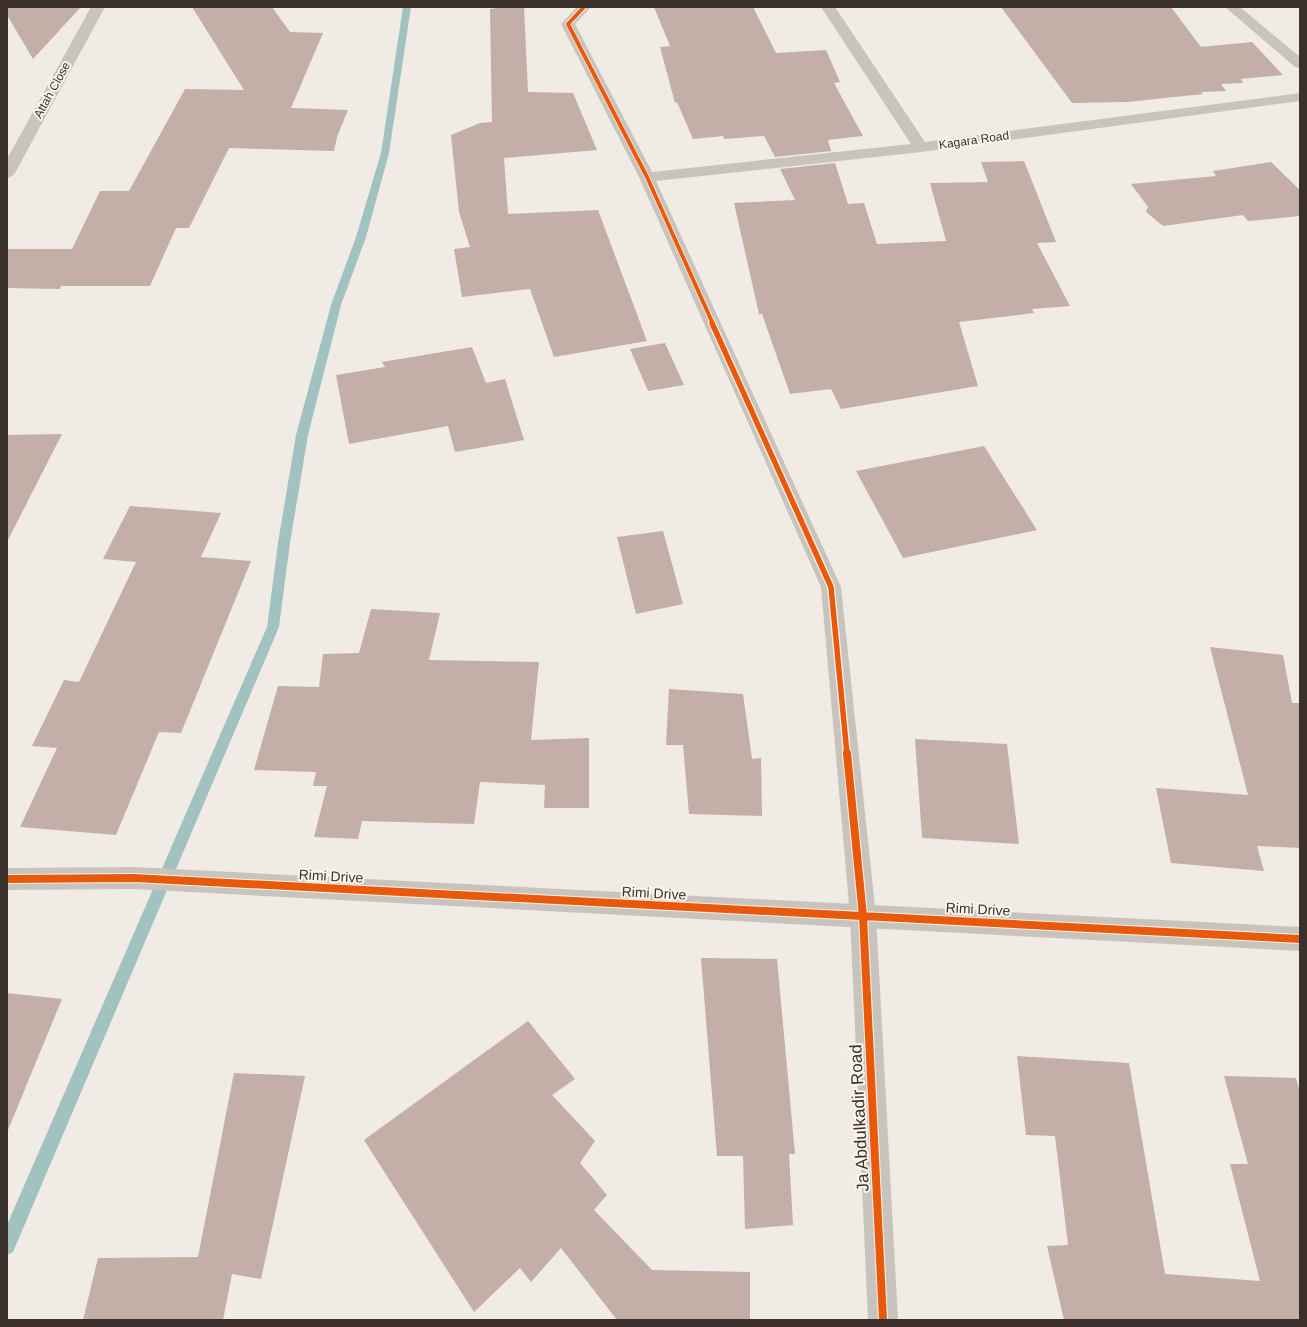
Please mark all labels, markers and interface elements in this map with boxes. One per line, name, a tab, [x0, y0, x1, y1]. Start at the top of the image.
street label: Attah Close	[31, 59, 73, 121]
street label: Kagara Road	[938, 128, 1010, 152]
street label: Rimi Drive	[298, 866, 364, 886]
street label: Rimi Drive	[621, 883, 687, 903]
street label: Rimi Drive	[945, 899, 1011, 919]
street label: Ja Abdulkadir Road	[846, 1044, 873, 1192]

